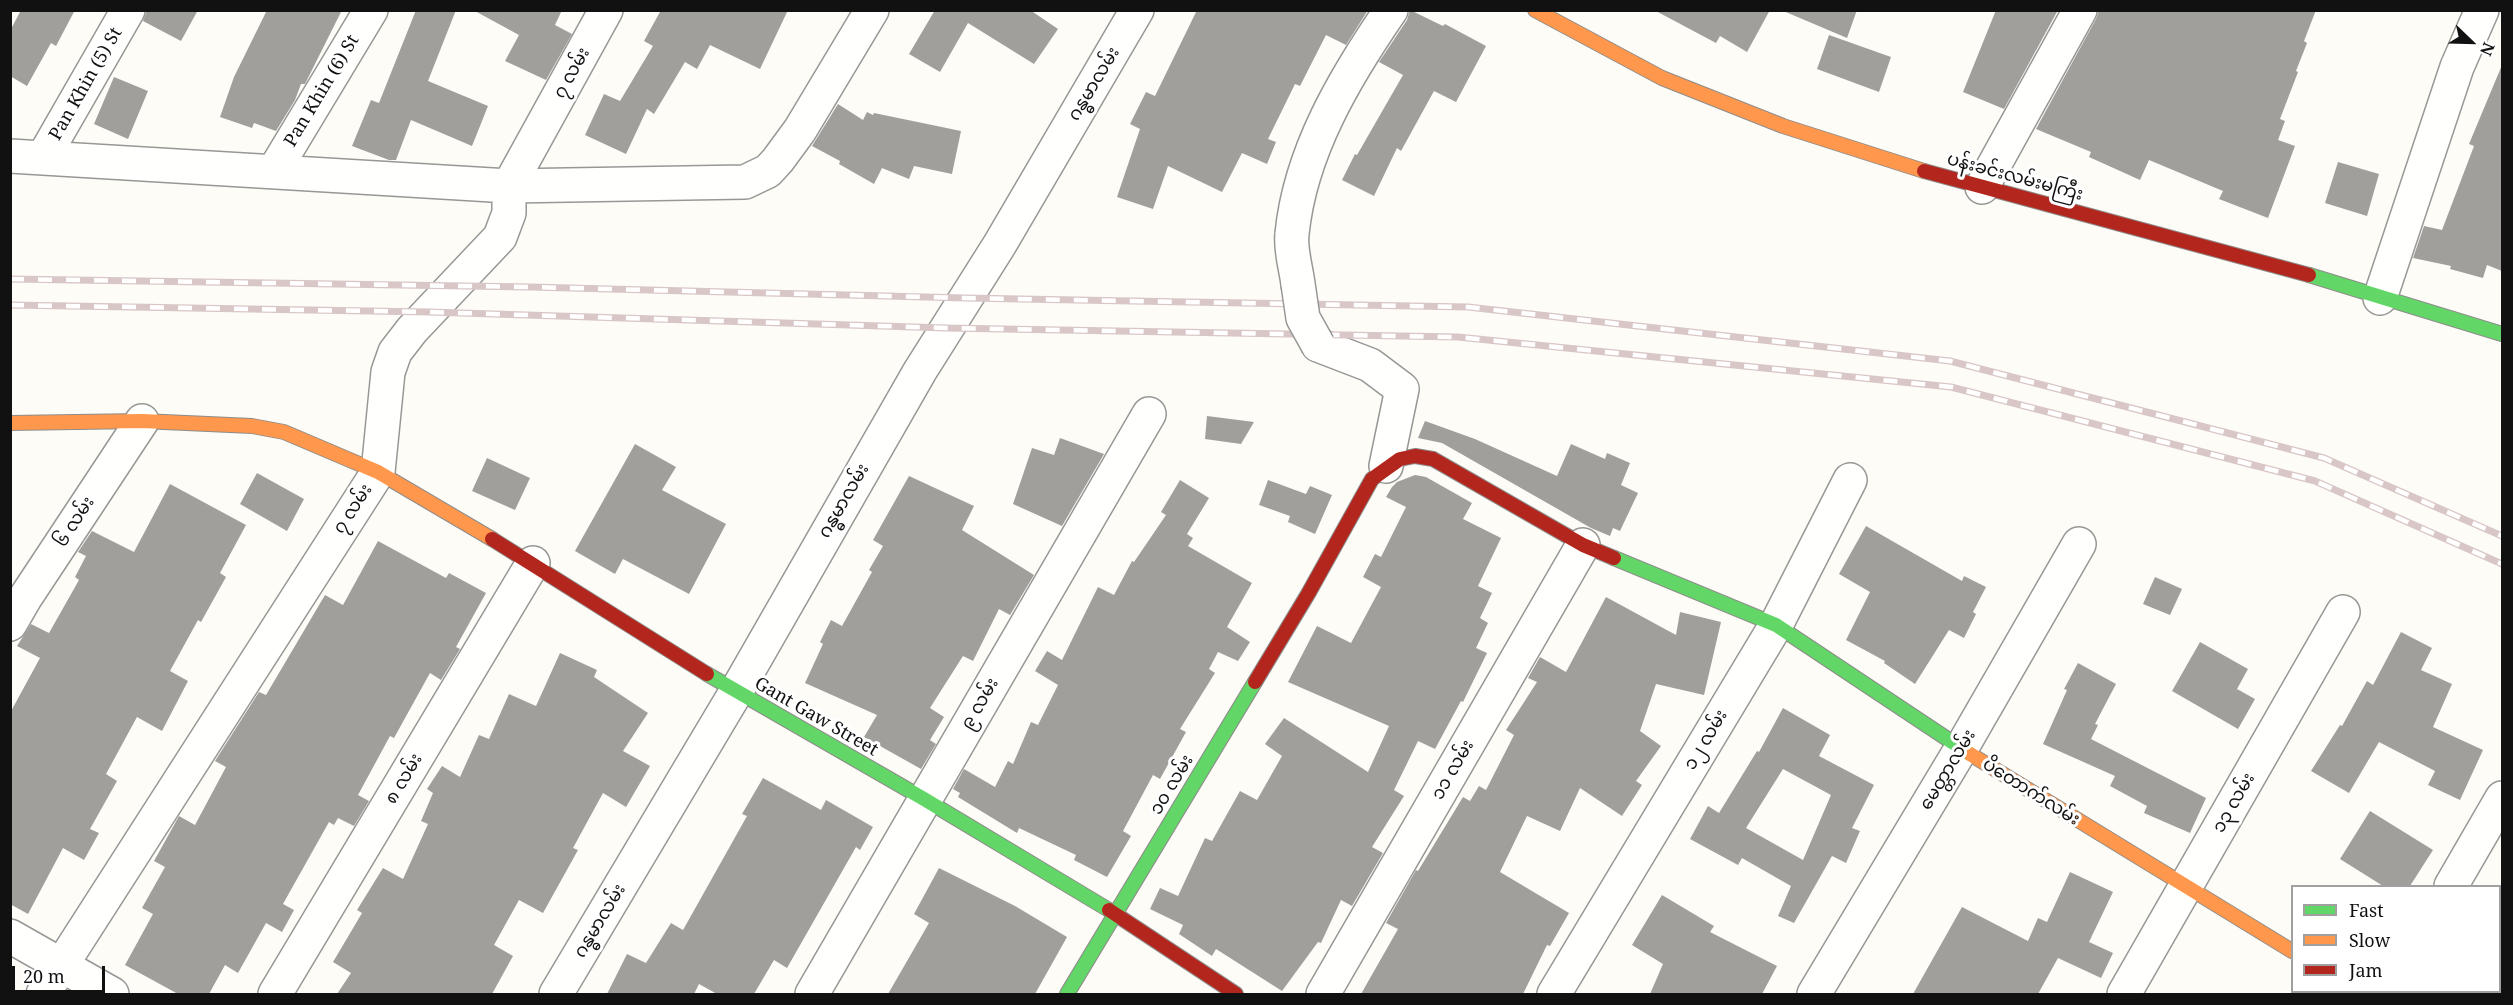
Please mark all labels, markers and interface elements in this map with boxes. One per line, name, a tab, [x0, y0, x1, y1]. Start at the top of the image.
north arrow	[2441, 12, 2501, 72]
street label: Pan Khin (5) St	[45, 24, 127, 144]
street label: Pan Khin (6) St	[280, 31, 364, 151]
text: N	[2475, 39, 2500, 59]
street label: ဂန္ဓမာလမ်း	[1064, 43, 1124, 125]
street label: ၇ လမ်း	[549, 44, 595, 102]
street label: ပန်းခင်းလမ်းမကြီး	[1945, 148, 2085, 206]
street label: ဂန္ဓမာလမ်း	[814, 460, 874, 542]
street label: ၇ လမ်း	[329, 480, 377, 538]
street label: ၆ လမ်း	[51, 493, 99, 551]
street label: Gant Gaw Street	[750, 673, 882, 761]
street label: ၉ လမ်း	[957, 674, 1003, 734]
street label: ၁၂ လမ်း	[1680, 706, 1732, 774]
street label: မေတ္တာလမ်း	[1915, 726, 1981, 814]
street label: ၁၁ လမ်း	[1427, 736, 1479, 804]
street label: ၈ လမ်း	[381, 750, 427, 808]
street label: ၁၀ လမ်း	[1146, 751, 1198, 819]
street label: ပိတောက်လမ်း	[1978, 754, 2084, 830]
street label: ၁၃ လမ်း	[2208, 769, 2260, 837]
street label: ဂန္ဓမာလမ်း	[570, 880, 630, 962]
legend	[2291, 885, 2501, 993]
text: Fast	[2349, 898, 2384, 922]
text: Slow	[2349, 928, 2390, 952]
scale bar	[15, 954, 108, 992]
text: Jam	[2349, 958, 2383, 982]
text: 20 m	[23, 964, 65, 988]

